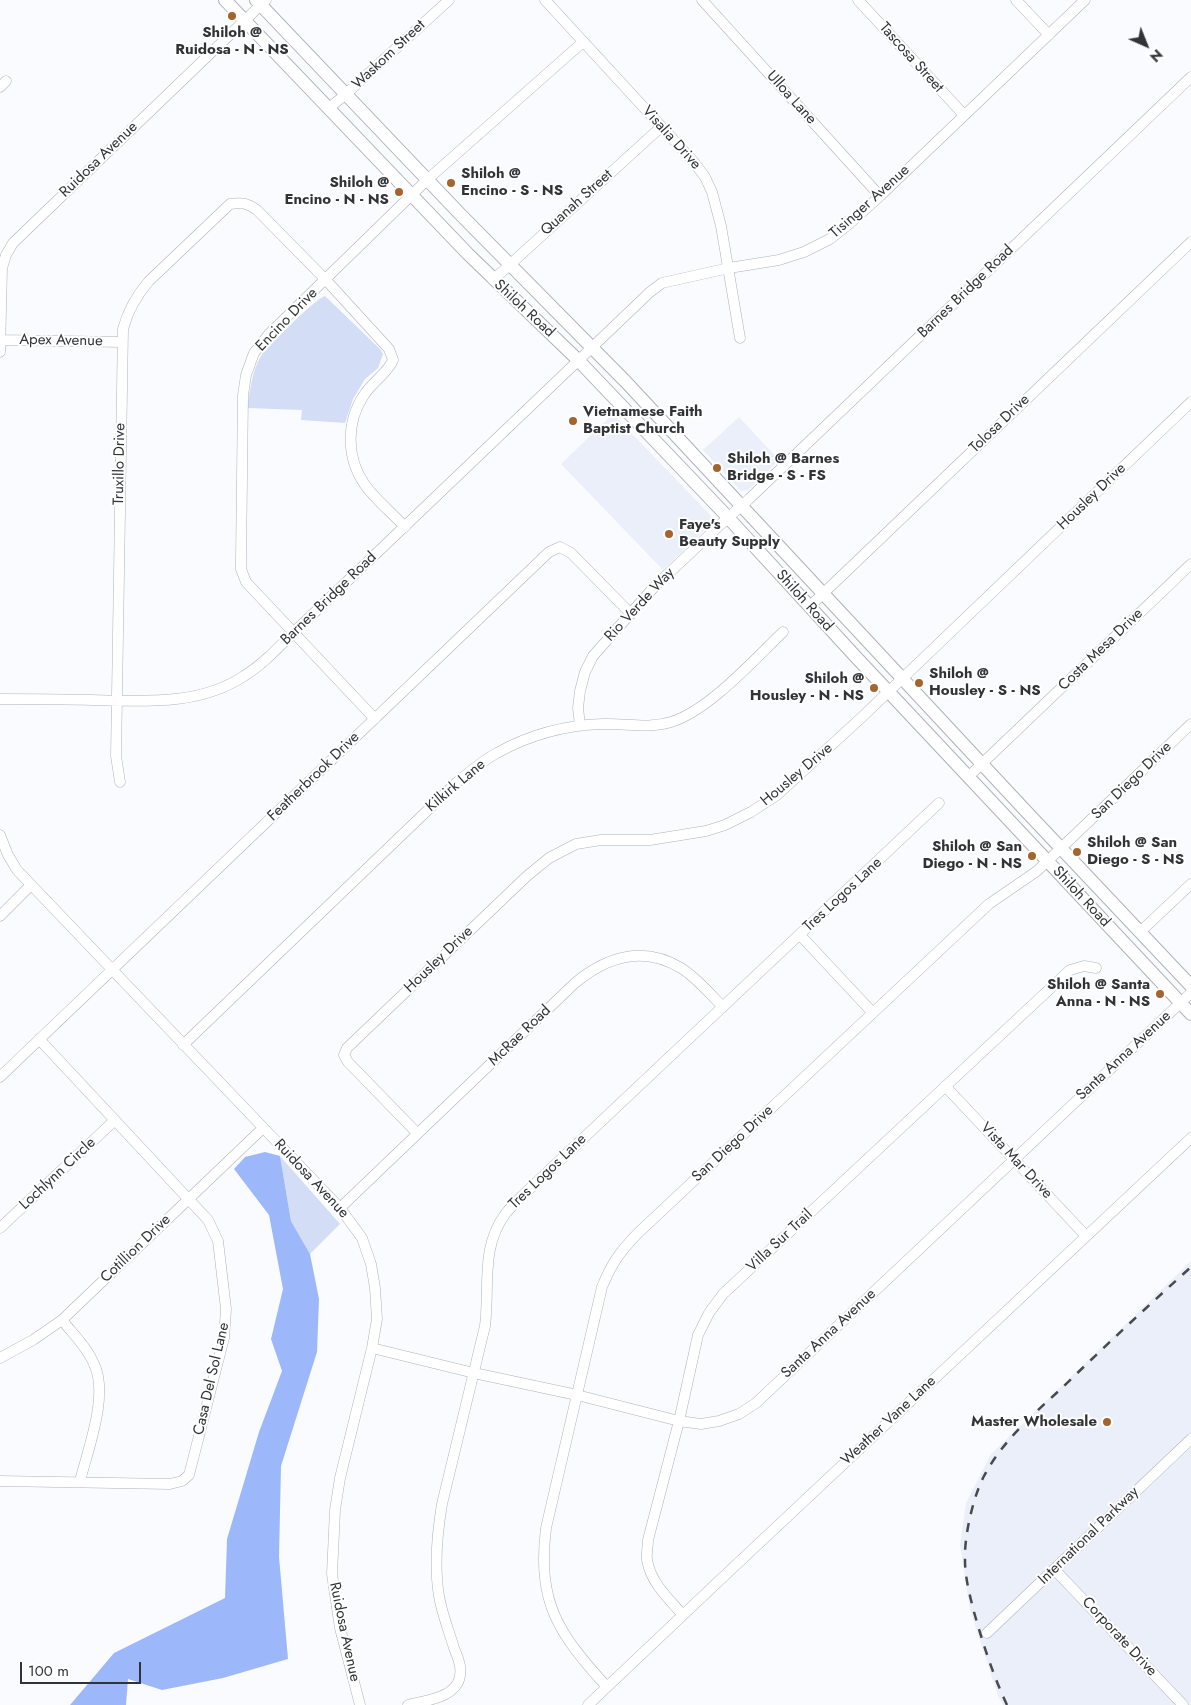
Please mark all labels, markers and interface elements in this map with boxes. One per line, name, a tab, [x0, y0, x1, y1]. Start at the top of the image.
marker: Shiloh @ Ruidosa - N - NS	[226, 10, 238, 22]
street label: Waskom Street	[349, 17, 429, 93]
street label: Tascosa Street	[875, 19, 947, 97]
north arrow	[1121, 20, 1171, 70]
place label: Shiloh @ Ruidosa - N - NS	[175, 24, 289, 59]
text: N	[1145, 45, 1167, 67]
street label: Ulloa Lane	[762, 68, 820, 128]
street label: Visalia Drive	[638, 102, 704, 174]
street label: Ruidosa Avenue	[56, 118, 142, 202]
street label: Tisinger Avenue	[826, 161, 914, 243]
place label: Shiloh @ Encino - S - NS	[461, 165, 563, 200]
street label: Quanah Street	[537, 166, 617, 240]
place label: Shiloh @ Encino - N - NS	[284, 174, 389, 209]
marker: Shiloh @ Encino - S - NS	[445, 177, 457, 189]
marker: Shiloh @ Encino - N - NS	[393, 186, 405, 198]
street label: Barnes Bridge Road	[914, 242, 1018, 342]
street label: Shiloh Road	[490, 276, 558, 342]
street label: Encino Drive	[252, 285, 322, 355]
street label: Apex Avenue	[19, 331, 103, 351]
street label: Tolosa Drive	[966, 391, 1034, 457]
place label: Vietnamese Faith Baptist Church	[583, 403, 702, 438]
marker: Vietnamese Faith Baptist Church	[567, 415, 579, 427]
street label: Truxillo Drive	[110, 423, 130, 505]
place label: Shiloh @ Barnes Bridge - S - FS	[727, 450, 839, 485]
street label: Housley Drive	[1054, 460, 1130, 534]
marker: Shiloh @ Barnes Bridge - S - FS	[711, 462, 723, 474]
place label: Faye's Beauty Supply	[679, 516, 780, 551]
marker: Faye's Beauty Supply	[663, 528, 675, 540]
street label: Barnes Bridge Road	[277, 549, 381, 649]
street label: Rio Verde Way	[601, 564, 679, 646]
street label: Shiloh Road	[772, 567, 836, 635]
street label: Costa Mesa Drive	[1055, 605, 1147, 695]
place label: Shiloh @ Housley - S - NS	[929, 665, 1041, 700]
place label: Shiloh @ Housley - N - NS	[750, 670, 864, 705]
marker: Shiloh @ Housley - S - NS	[913, 677, 925, 689]
marker: Shiloh @ Housley - N - NS	[868, 682, 880, 694]
street label: Featherbrook Drive	[264, 729, 364, 825]
street label: San Diego Drive	[1088, 738, 1176, 824]
street label: Housley Drive	[757, 740, 837, 810]
street label: Kilkirk Lane	[423, 756, 489, 816]
place label: Shiloh @ San Diego - S - NS	[1087, 834, 1184, 869]
place label: Shiloh @ San Diego - N - NS	[922, 838, 1022, 873]
marker: Shiloh @ San Diego - S - NS	[1071, 846, 1083, 858]
marker: Shiloh @ San Diego - N - NS	[1026, 850, 1038, 862]
street label: Tres Logos Lane	[800, 854, 886, 936]
street label: Shiloh Road	[1048, 863, 1114, 931]
street label: Housley Drive	[401, 923, 477, 997]
place label: Shiloh @ Santa Anna - N - NS	[1047, 976, 1150, 1011]
marker: Shiloh @ Santa Anna - N - NS	[1154, 988, 1166, 1000]
street label: McRae Road	[485, 1002, 555, 1070]
street label: Santa Anna Avenue	[1073, 1008, 1175, 1104]
street label: San Diego Drive	[689, 1102, 777, 1186]
street label: Vista Mar Drive	[976, 1119, 1056, 1203]
street label: Tres Logos Lane	[506, 1131, 590, 1213]
street label: Lochlynn Circle	[16, 1134, 100, 1214]
street label: Ruidosa Avenue	[270, 1136, 352, 1222]
street label: Villa Sur Trail	[743, 1206, 817, 1276]
street label: Cotillion Drive	[97, 1211, 175, 1287]
street label: Santa Anna Avenue	[778, 1286, 880, 1382]
street label: Casa Del Sol Lane	[190, 1321, 234, 1437]
street label: Weather Vane Lane	[838, 1373, 940, 1469]
place label: Master Wholesale	[971, 1413, 1097, 1431]
marker: Master Wholesale	[1101, 1416, 1113, 1428]
street label: International Parkway	[1035, 1483, 1143, 1589]
street label: Ruidosa Avenue	[325, 1581, 363, 1683]
street label: Corporate Drive	[1078, 1594, 1160, 1680]
scale bar	[22, 1652, 144, 1684]
text: 100 m	[28, 1660, 69, 1682]

